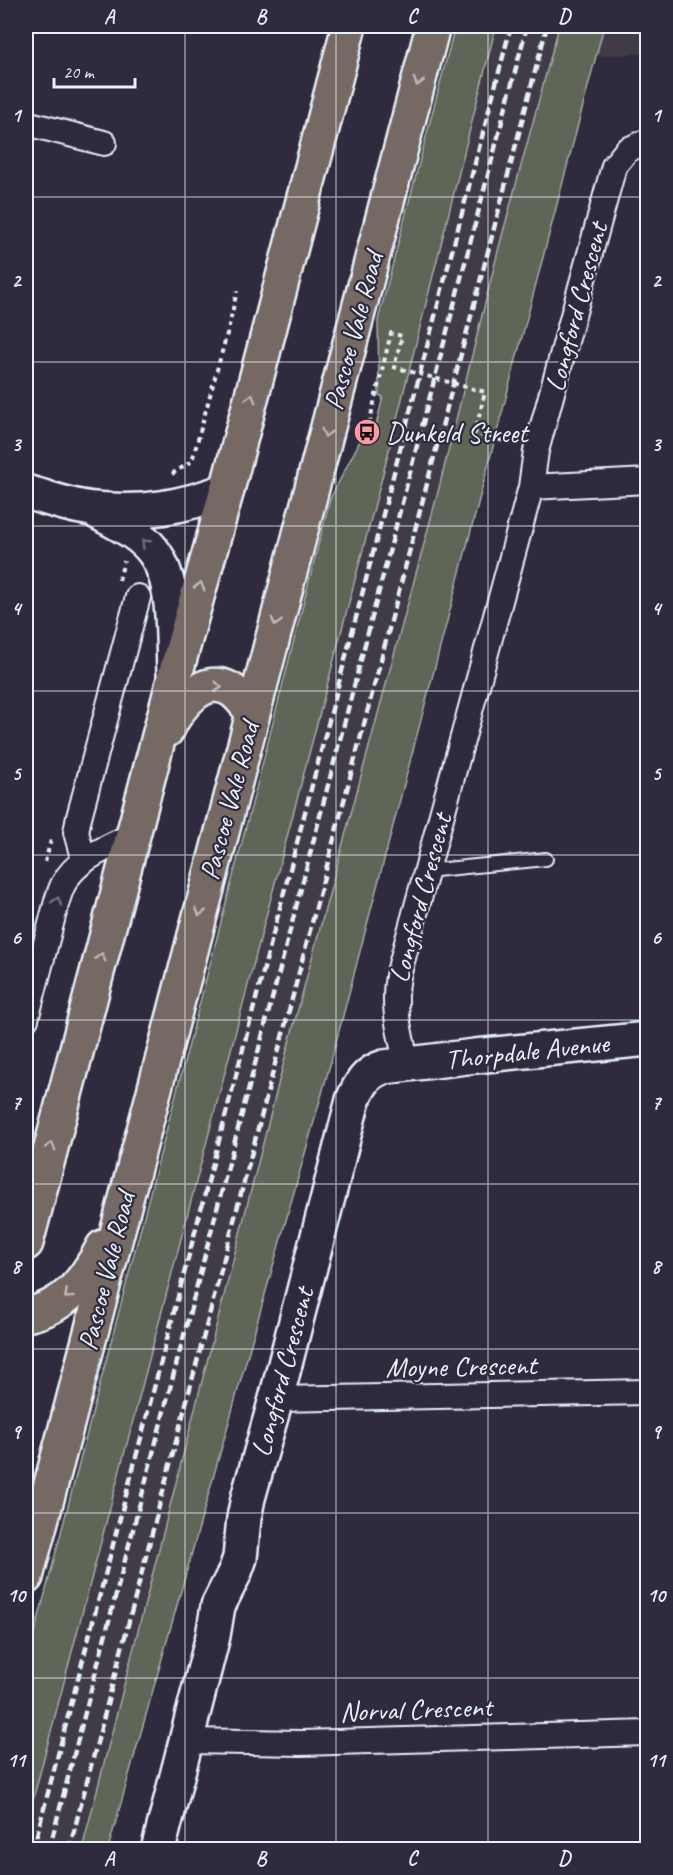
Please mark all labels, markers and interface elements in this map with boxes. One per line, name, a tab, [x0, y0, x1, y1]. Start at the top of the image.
text: A	[104, 4, 116, 29]
text: B	[256, 4, 268, 29]
text: C	[407, 4, 419, 29]
text: D	[558, 4, 572, 29]
scale bar	[54, 51, 135, 89]
text: 20 m	[63, 61, 96, 83]
one-way arrow	[412, 77, 425, 87]
text: 1	[12, 103, 23, 128]
text: 1	[652, 103, 663, 128]
street label: Longford Crescent	[537, 216, 616, 395]
street label: Pascoe Vale Road	[315, 245, 392, 414]
text: 2	[12, 268, 23, 293]
text: 2	[652, 268, 663, 293]
one-way arrow	[244, 393, 256, 404]
place label: Dunkeld Street	[386, 415, 530, 450]
bus stop icon: Dunkeld Street	[352, 417, 382, 447]
one-way arrow	[321, 428, 334, 438]
text: 3	[12, 432, 23, 457]
text: 3	[652, 432, 663, 457]
one-way arrow	[142, 540, 153, 551]
one-way arrow	[193, 581, 205, 592]
text: 4	[12, 596, 24, 621]
text: 4	[652, 596, 664, 621]
one-way arrow	[271, 617, 284, 627]
one-way arrow	[214, 681, 223, 694]
street label: Pascoe Vale Road	[191, 715, 268, 884]
text: 5	[12, 761, 23, 786]
text: 5	[652, 761, 663, 786]
street label: Longford Crescent	[381, 807, 460, 986]
one-way arrow	[50, 896, 62, 907]
one-way arrow	[195, 906, 207, 917]
text: 6	[11, 925, 22, 950]
text: 6	[651, 925, 662, 950]
one-way arrow	[94, 952, 106, 963]
street label: Thorpdale Avenue	[443, 1025, 612, 1077]
text: 7	[12, 1090, 23, 1115]
text: 7	[652, 1090, 663, 1115]
one-way arrow	[44, 1141, 56, 1152]
street label: Pascoe Vale Road	[69, 1185, 143, 1354]
text: 8	[12, 1254, 24, 1279]
text: 8	[652, 1254, 664, 1279]
street label: Longford Crescent	[243, 1281, 322, 1460]
one-way arrow	[64, 1288, 75, 1299]
street label: Moyne Crescent	[385, 1347, 539, 1385]
text: 9	[12, 1419, 23, 1444]
text: 9	[652, 1419, 663, 1444]
text: 10	[7, 1583, 27, 1608]
text: 10	[647, 1583, 667, 1608]
street label: Norval Crescent	[339, 1689, 495, 1729]
text: 11	[7, 1748, 27, 1773]
text: 11	[647, 1748, 667, 1773]
text: A	[104, 1846, 116, 1871]
text: B	[256, 1846, 268, 1871]
text: C	[407, 1846, 419, 1871]
text: D	[558, 1846, 572, 1871]

